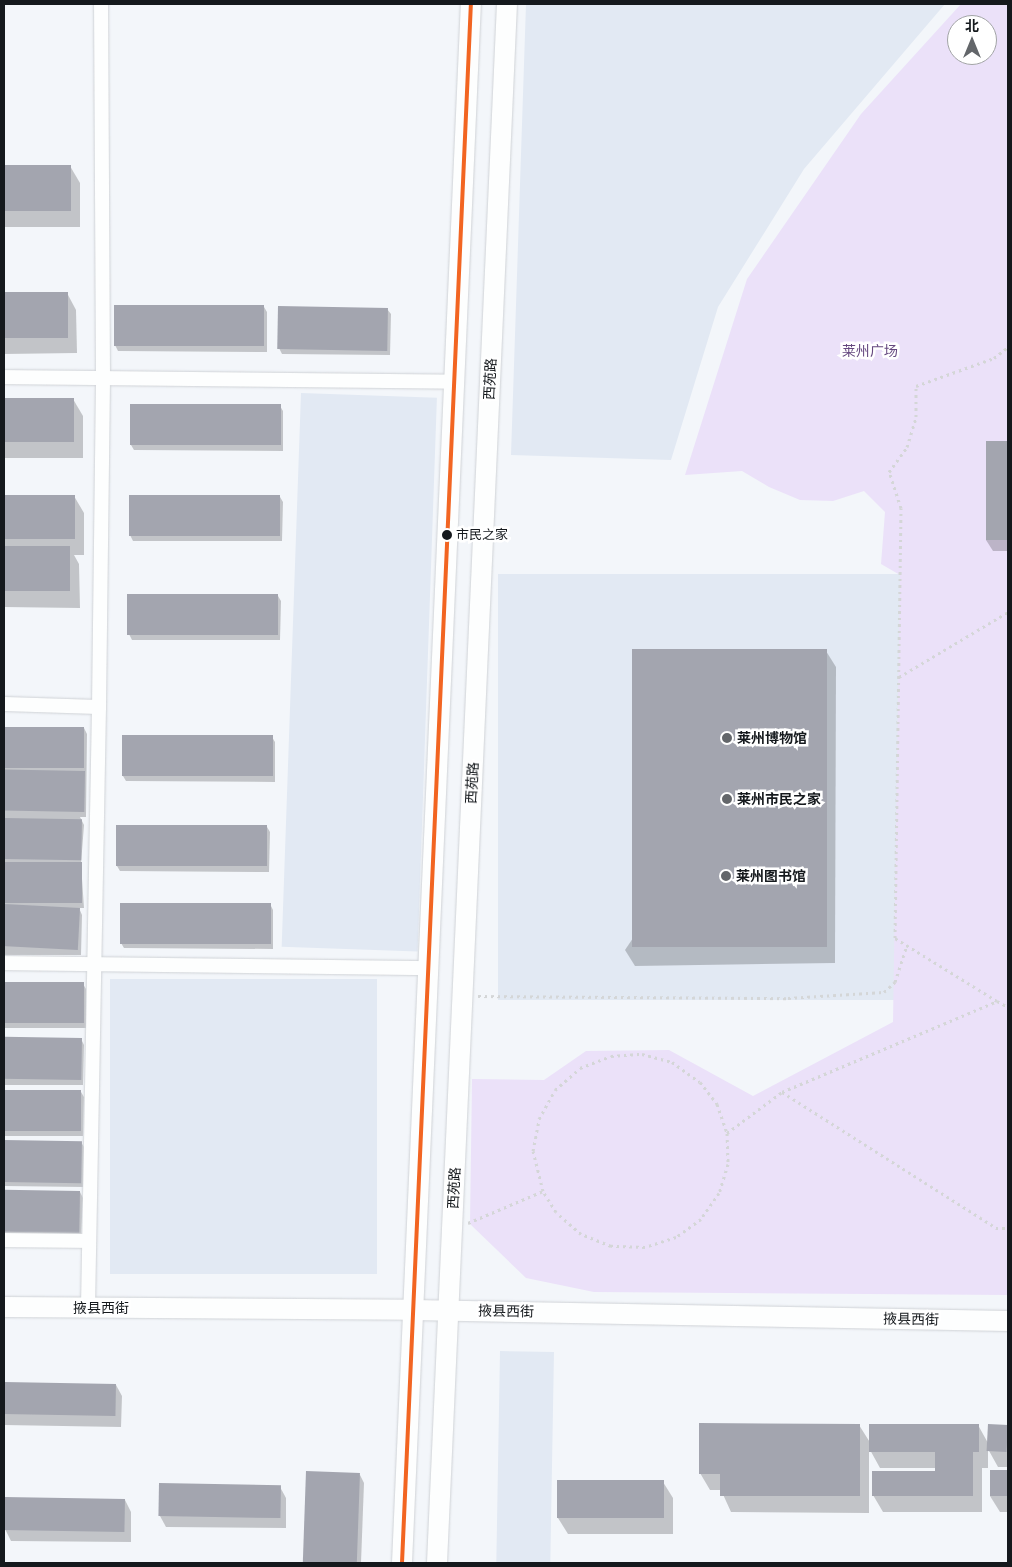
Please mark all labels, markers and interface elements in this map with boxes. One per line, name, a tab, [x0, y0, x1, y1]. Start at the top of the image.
north arrow	[947, 15, 997, 65]
text: 北	[965, 18, 979, 34]
park label: 莱州广场	[842, 343, 898, 359]
street label: 西苑路	[481, 358, 499, 400]
place label: 市民之家	[456, 527, 508, 543]
marker: 市民之家	[442, 530, 452, 540]
place label: 莱州博物馆	[737, 730, 807, 746]
marker: 莱州博物馆	[721, 732, 733, 744]
street label: 西苑路	[463, 762, 481, 804]
place label: 莱州市民之家	[737, 791, 821, 807]
marker: 莱州市民之家	[721, 793, 733, 805]
place label: 莱州图书馆	[736, 868, 806, 884]
marker: 莱州图书馆	[720, 870, 732, 882]
street label: 西苑路	[445, 1167, 463, 1209]
street label: 掖县西街	[73, 1300, 129, 1316]
street label: 掖县西街	[478, 1302, 534, 1320]
street label: 掖县西街	[883, 1310, 939, 1328]

